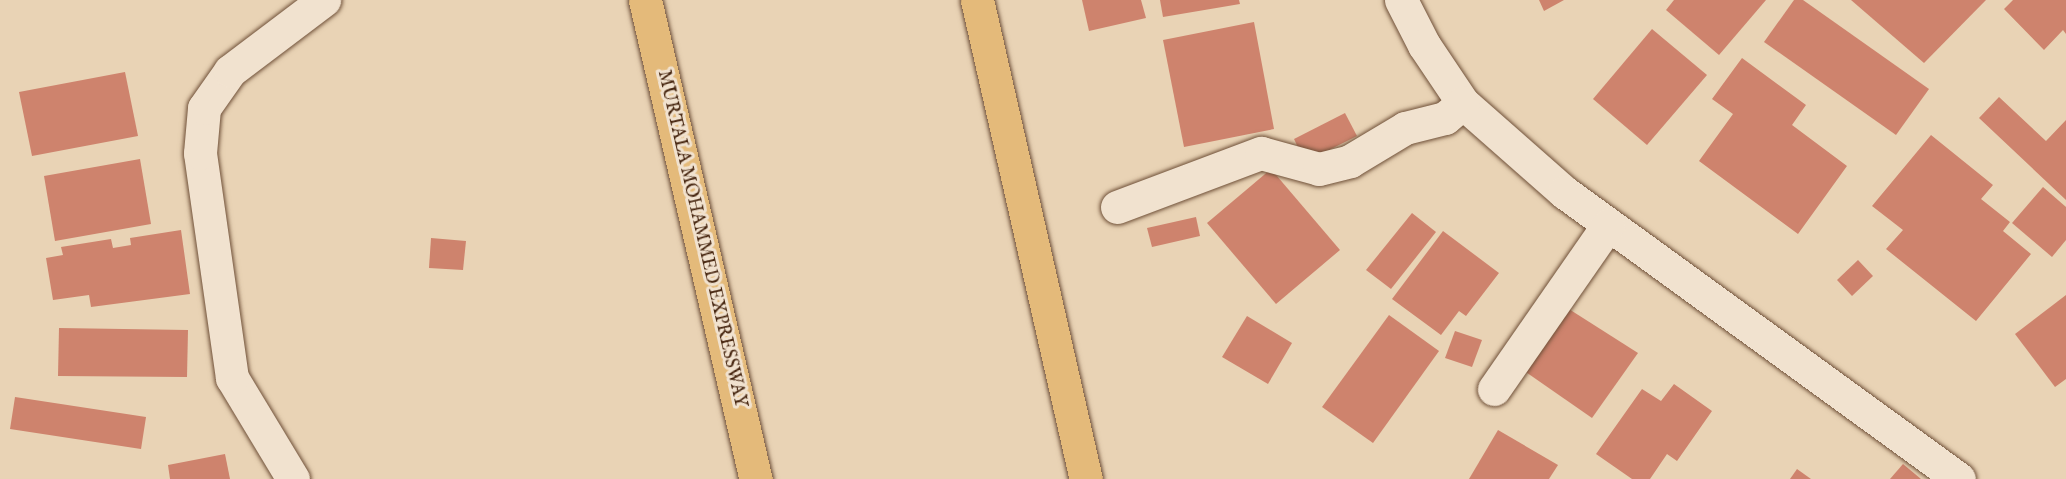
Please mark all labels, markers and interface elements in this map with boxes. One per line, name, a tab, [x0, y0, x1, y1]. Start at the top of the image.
street label: MURTALA MOHAMMED EXPRESSWAY	[652, 68, 750, 410]

